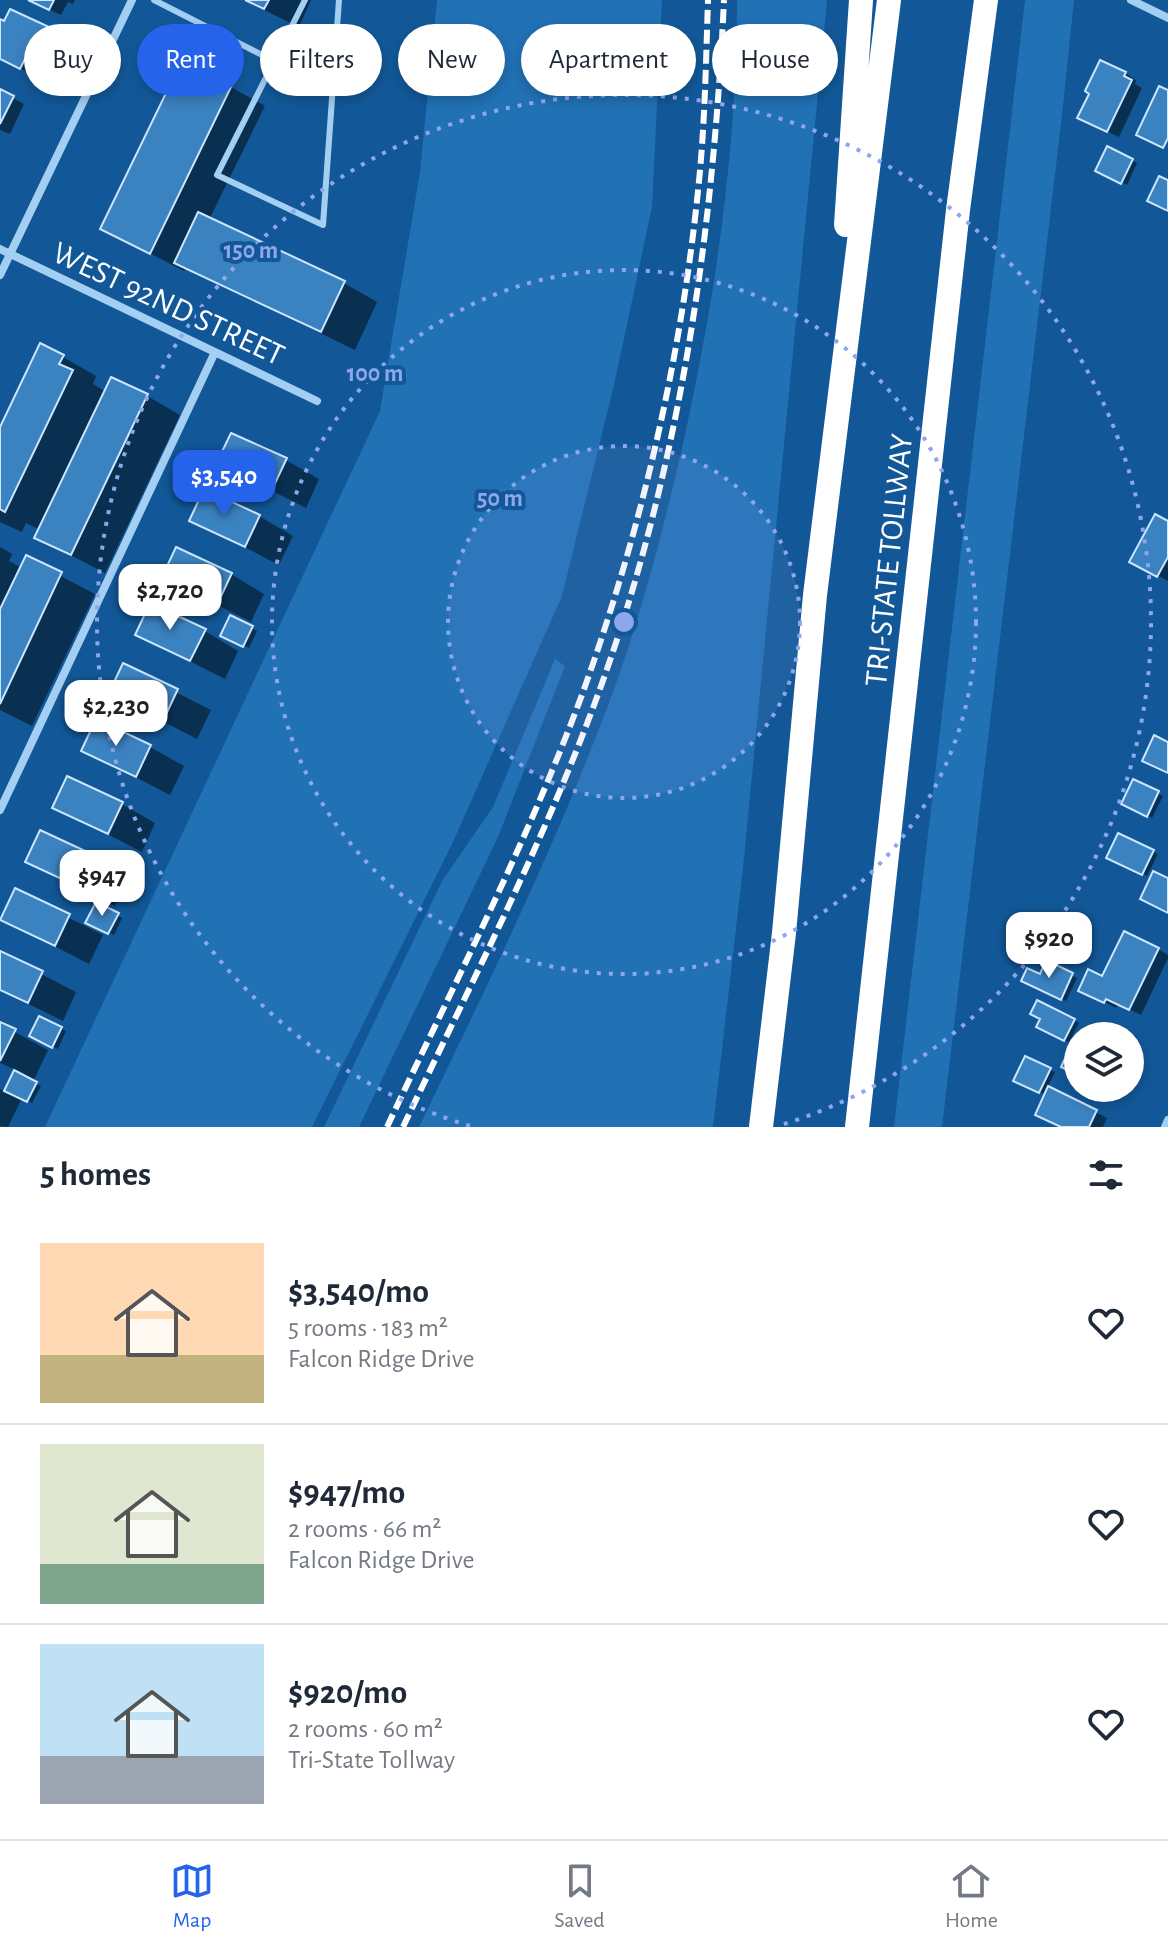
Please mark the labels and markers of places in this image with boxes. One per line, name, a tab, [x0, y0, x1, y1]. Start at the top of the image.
pin: $3,540	[159, 450, 289, 518]
pin: $2,720	[105, 564, 235, 632]
centre of rings	[610, 608, 638, 636]
pin: $2,230	[51, 680, 181, 748]
pin: $947	[55, 850, 149, 918]
pin: $920	[1002, 912, 1096, 980]

